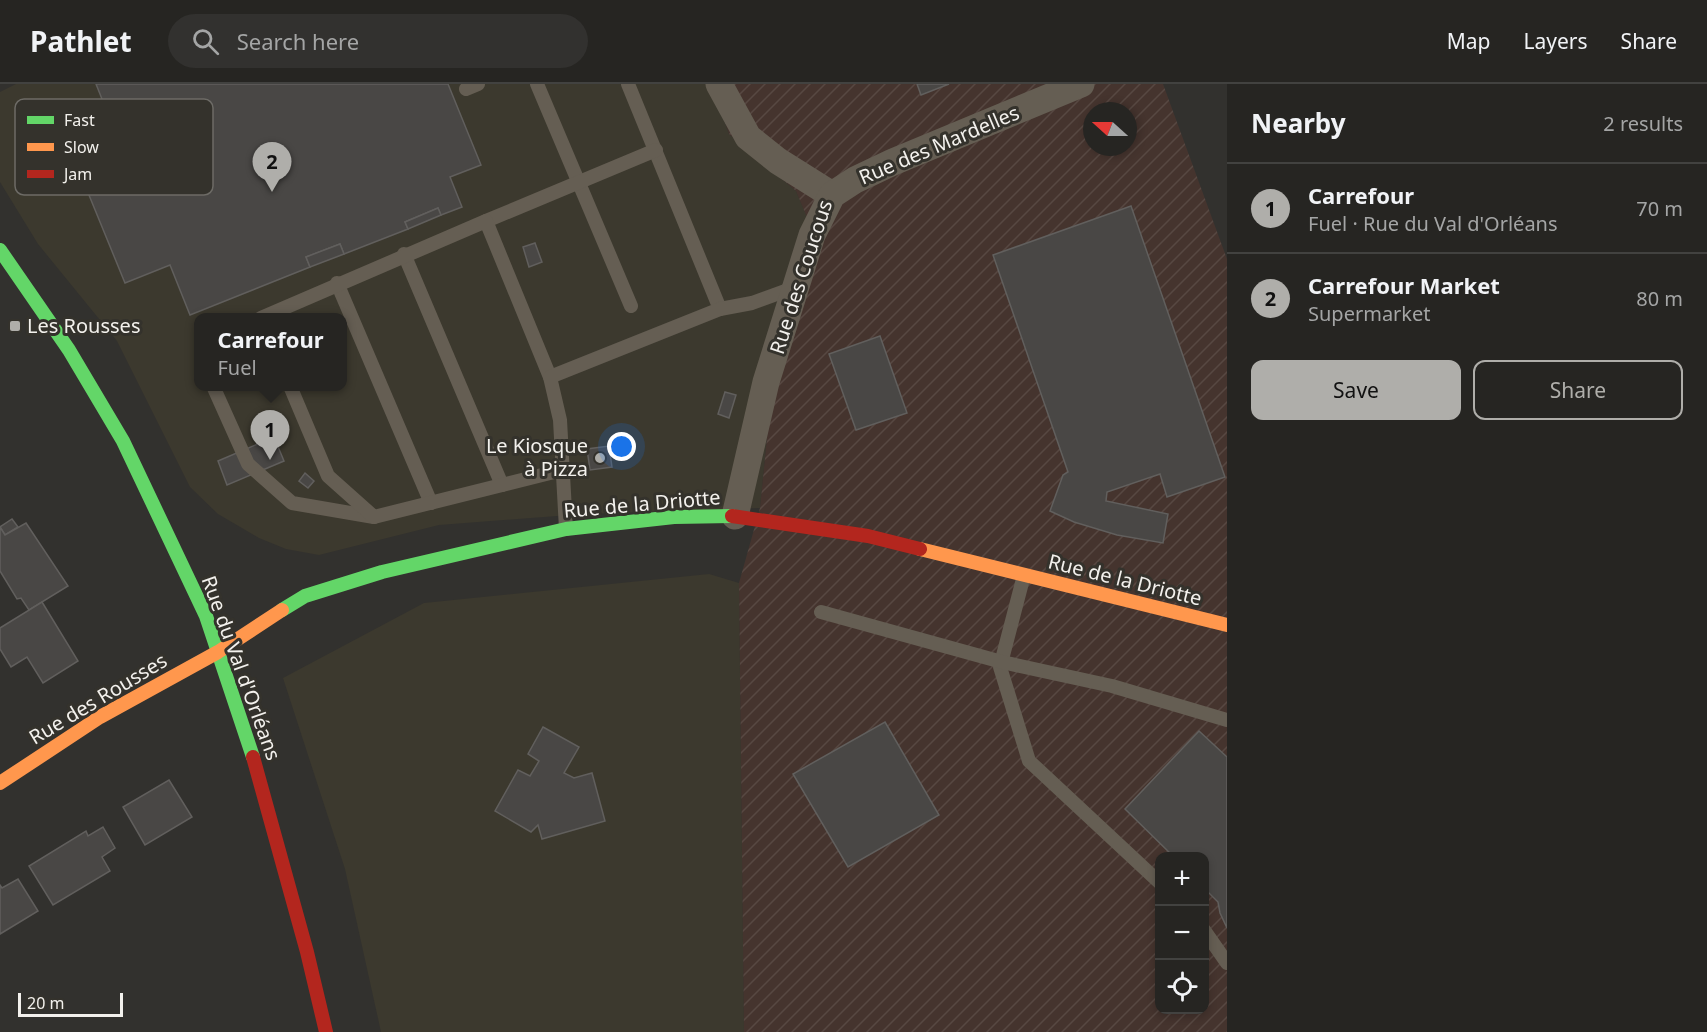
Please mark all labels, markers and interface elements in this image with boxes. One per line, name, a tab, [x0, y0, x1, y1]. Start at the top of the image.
search box	[168, 14, 588, 68]
text: Pathlet	[30, 22, 132, 60]
icon: search	[189, 25, 222, 58]
text: Search here	[237, 26, 359, 56]
text: Map	[1447, 27, 1491, 55]
text: Layers	[1524, 27, 1588, 55]
text: Share	[1621, 27, 1677, 55]
legend	[15, 99, 213, 195]
street label: Rue des Mardelles	[855, 99, 1023, 190]
north arrow	[1083, 102, 1137, 156]
text: Nearby	[1251, 105, 1346, 141]
text: Fast	[64, 109, 95, 131]
text: 2 results	[1603, 110, 1683, 137]
text: Slow	[64, 136, 99, 158]
pin: 2	[252, 142, 292, 192]
text: Jam	[62, 163, 92, 185]
text: Carrefour	[1308, 180, 1414, 210]
text: 1	[1265, 195, 1276, 222]
text: 70 m	[1636, 195, 1683, 222]
street label: Rue des Coucous	[763, 196, 838, 357]
text: Fuel · Rue du Val d'Orléans	[1308, 210, 1558, 237]
text: Carrefour Market	[1308, 270, 1500, 300]
text: 2	[1265, 285, 1276, 312]
text: 80 m	[1636, 285, 1683, 312]
text: Supermarket	[1308, 300, 1431, 327]
place label: Les Rousses	[27, 312, 140, 339]
popup	[194, 313, 347, 391]
marker: Les Rousses	[8, 319, 22, 333]
text: Carrefour	[217, 324, 324, 354]
text: Fuel	[217, 354, 257, 381]
button: Save	[1251, 360, 1461, 420]
button: Share	[1473, 360, 1683, 420]
pin: 1	[250, 410, 290, 460]
place label: Le Kiosque à Pizza	[486, 432, 588, 482]
your location	[607, 432, 636, 461]
marker: Le Kiosque à Pizza	[593, 451, 607, 465]
street label: Rue de la Driotte	[562, 483, 722, 524]
street label: Rue de la Driotte	[1045, 547, 1205, 612]
street label: Rue du Val d'Orléans	[196, 572, 287, 764]
street label: Rue des Rousses	[24, 647, 172, 750]
map controls	[1155, 852, 1209, 1014]
button: +	[1155, 852, 1209, 906]
button: −	[1155, 906, 1209, 960]
button: locate	[1155, 960, 1209, 1014]
scale bar	[18, 990, 123, 1018]
text: 20 m	[27, 992, 64, 1014]

